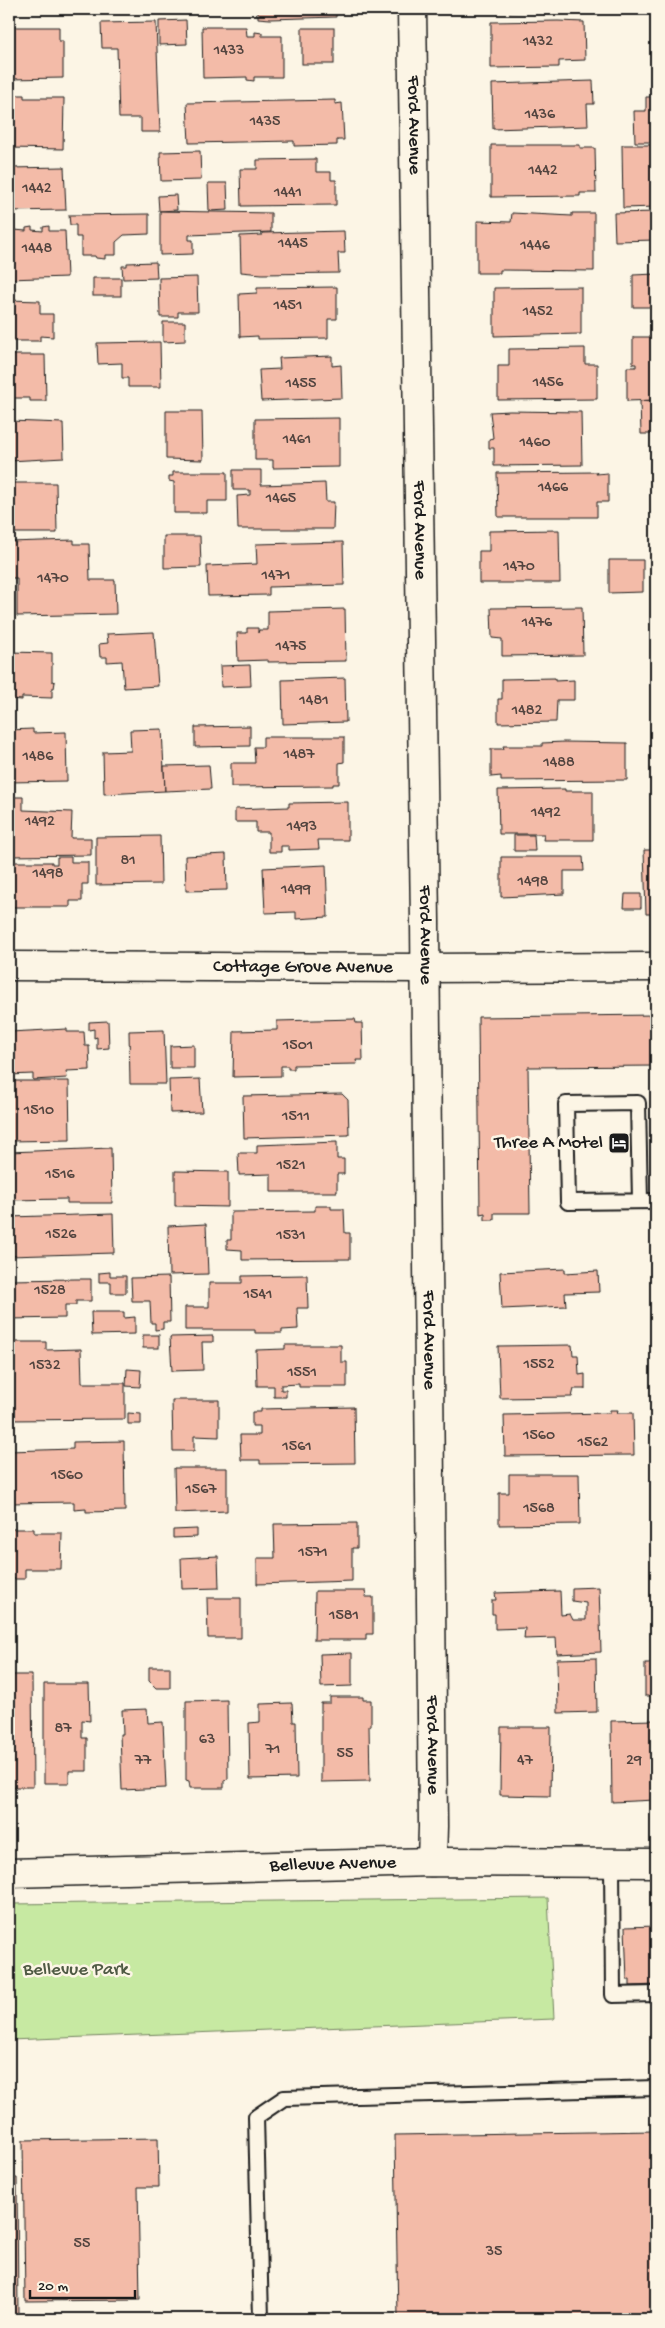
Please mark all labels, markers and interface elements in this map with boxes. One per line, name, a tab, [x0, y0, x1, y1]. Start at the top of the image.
house number: 1432	[522, 33, 553, 52]
house number: 1433	[213, 42, 244, 61]
street label: Ford Avenue	[401, 74, 426, 175]
house number: 1436	[524, 106, 556, 125]
house number: 1435	[249, 113, 280, 132]
house number: 1442	[527, 162, 558, 181]
house number: 1442	[21, 180, 52, 199]
house number: 1441	[273, 184, 302, 203]
house number: 1445	[277, 235, 308, 254]
house number: 1446	[519, 237, 551, 256]
house number: 1448	[21, 240, 52, 259]
house number: 1451	[273, 297, 302, 316]
house number: 1452	[522, 303, 553, 322]
house number: 1456	[532, 374, 564, 393]
house number: 1455	[285, 375, 316, 394]
house number: 1461	[282, 431, 311, 450]
house number: 1460	[518, 434, 551, 453]
street label: Ford Avenue	[407, 479, 432, 580]
house number: 1466	[537, 479, 569, 498]
house number: 1465	[265, 490, 296, 509]
house number: 1470	[502, 558, 535, 577]
house number: 1471	[261, 567, 290, 586]
house number: 1470	[36, 570, 69, 589]
house number: 1476	[521, 614, 553, 633]
house number: 1475	[275, 638, 306, 657]
house number: 1481	[298, 692, 329, 711]
house number: 1482	[511, 702, 542, 721]
house number: 1487	[282, 746, 315, 765]
house number: 1486	[22, 748, 54, 767]
house number: 1488	[542, 754, 575, 773]
house number: 1492	[530, 804, 561, 823]
house number: 1492	[24, 813, 55, 832]
house number: 1493	[286, 818, 317, 837]
house number: 81	[120, 852, 136, 871]
house number: 1498	[32, 865, 64, 884]
house number: 1498	[517, 873, 549, 892]
house number: 1499	[280, 881, 311, 900]
street label: Ford Avenue	[413, 884, 437, 985]
street label: Cottage Grove Avenue	[213, 955, 393, 979]
house number: 1501	[282, 1037, 313, 1056]
house number: 1510	[23, 1102, 54, 1121]
house number: 1511	[281, 1108, 310, 1127]
hotel icon: Three A Motel	[607, 1131, 631, 1155]
place label: Three A Motel	[493, 1132, 603, 1155]
house number: 1521	[275, 1157, 306, 1176]
house number: 1516	[44, 1166, 76, 1185]
house number: 1526	[45, 1226, 77, 1245]
house number: 1531	[275, 1227, 306, 1246]
house number: 1528	[33, 1282, 66, 1301]
house number: 1541	[243, 1286, 272, 1305]
street label: Ford Avenue	[417, 1289, 441, 1390]
house number: 1552	[522, 1356, 555, 1375]
house number: 1532	[28, 1357, 61, 1376]
house number: 1551	[286, 1364, 317, 1383]
house number: 1560	[522, 1427, 555, 1446]
house number: 1562	[577, 1434, 609, 1453]
house number: 1561	[281, 1438, 312, 1457]
house number: 1560	[50, 1467, 83, 1486]
house number: 1567	[184, 1481, 217, 1500]
house number: 1568	[522, 1500, 555, 1519]
house number: 1571	[297, 1544, 328, 1563]
house number: 1581	[328, 1607, 359, 1626]
street label: Ford Avenue	[420, 1694, 444, 1795]
house number: 87	[54, 1720, 72, 1739]
house number: 63	[199, 1731, 215, 1750]
house number: 71	[265, 1741, 280, 1760]
house number: 55	[337, 1745, 353, 1764]
house number: 77	[134, 1752, 152, 1771]
house number: 47	[517, 1752, 534, 1771]
house number: 29	[626, 1752, 642, 1771]
street label: Bellevue Avenue	[268, 1851, 397, 1878]
park label: Bellevue Park	[22, 1959, 130, 1982]
house number: 55	[74, 2235, 90, 2254]
house number: 35	[485, 2243, 502, 2262]
scale bar	[30, 2268, 135, 2300]
text: 20 m	[38, 2278, 68, 2296]

